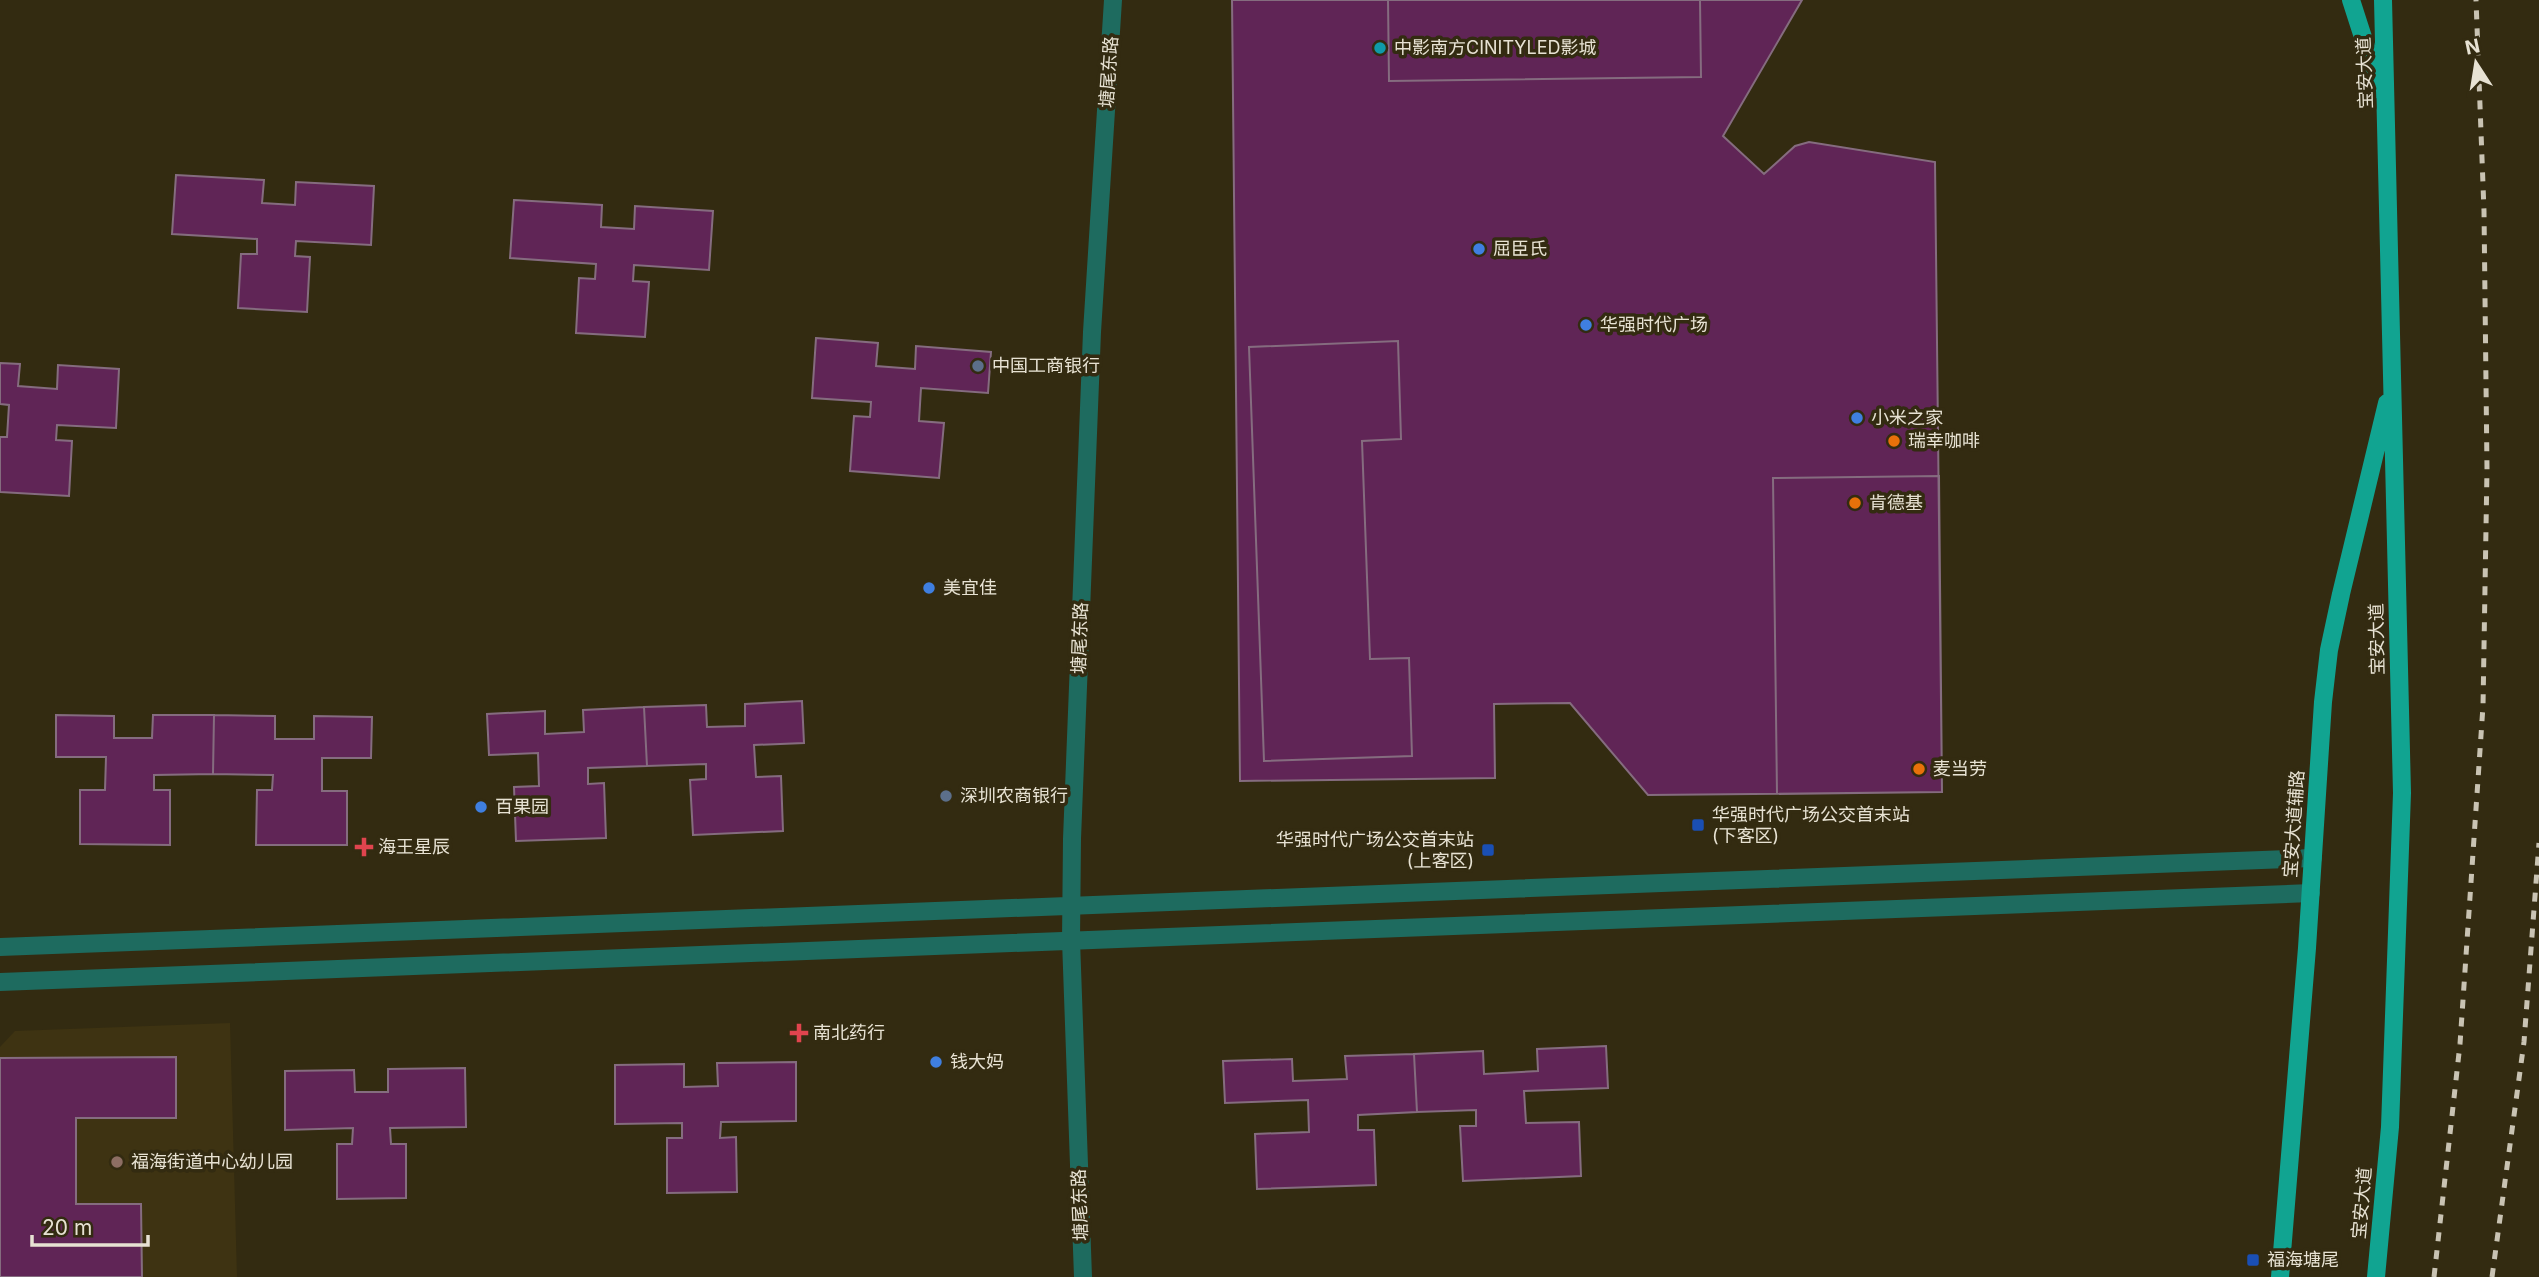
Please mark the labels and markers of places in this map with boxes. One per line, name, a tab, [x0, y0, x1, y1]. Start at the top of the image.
place label: 中影南方CINITYLED影城	[1394, 37, 1597, 58]
marker: 中影南方CINITYLED影城	[1372, 40, 1388, 56]
place label: 屈臣氏	[1493, 238, 1547, 259]
marker: 屈臣氏	[1471, 241, 1487, 257]
place label: 华强时代广场	[1600, 314, 1708, 335]
marker: 华强时代广场	[1578, 317, 1594, 333]
place label: 中国工商银行	[992, 355, 1100, 376]
marker: 中国工商银行	[970, 358, 986, 374]
place label: 小米之家	[1871, 407, 1943, 428]
marker: 小米之家	[1849, 410, 1865, 426]
place label: 瑞幸咖啡	[1908, 430, 1980, 451]
marker: 瑞幸咖啡	[1886, 433, 1902, 449]
place label: 肯德基	[1869, 492, 1923, 513]
marker: 肯德基	[1847, 495, 1863, 511]
place label: 美宜佳	[943, 577, 997, 598]
marker: 美宜佳	[921, 580, 937, 596]
place label: 麦当劳	[1933, 758, 1987, 779]
marker: 麦当劳	[1911, 761, 1927, 777]
place label: 深圳农商银行	[960, 785, 1068, 806]
marker: 深圳农商银行	[938, 788, 954, 804]
place label: 百果园	[495, 796, 549, 817]
marker: 百果园	[473, 799, 489, 815]
place label: 华强时代广场公交首末站 (下客区)	[1712, 804, 1910, 846]
marker: 华强时代广场公交首末站 (下客区)	[1690, 817, 1706, 833]
place label: 华强时代广场公交首末站 (上客区)	[1276, 829, 1474, 871]
place label: 海王星辰	[378, 836, 450, 857]
marker: 海王星辰	[356, 839, 372, 855]
marker: 华强时代广场公交首末站 (上客区)	[1480, 842, 1496, 858]
place label: 南北药行	[813, 1022, 885, 1043]
marker: 南北药行	[791, 1025, 807, 1041]
place label: 钱大妈	[950, 1051, 1004, 1072]
marker: 钱大妈	[928, 1054, 944, 1070]
place label: 福海街道中心幼儿园	[131, 1151, 293, 1172]
marker: 福海街道中心幼儿园	[109, 1154, 125, 1170]
place label: 福海塘尾	[2267, 1249, 2339, 1270]
marker: 福海塘尾	[2245, 1252, 2261, 1268]

